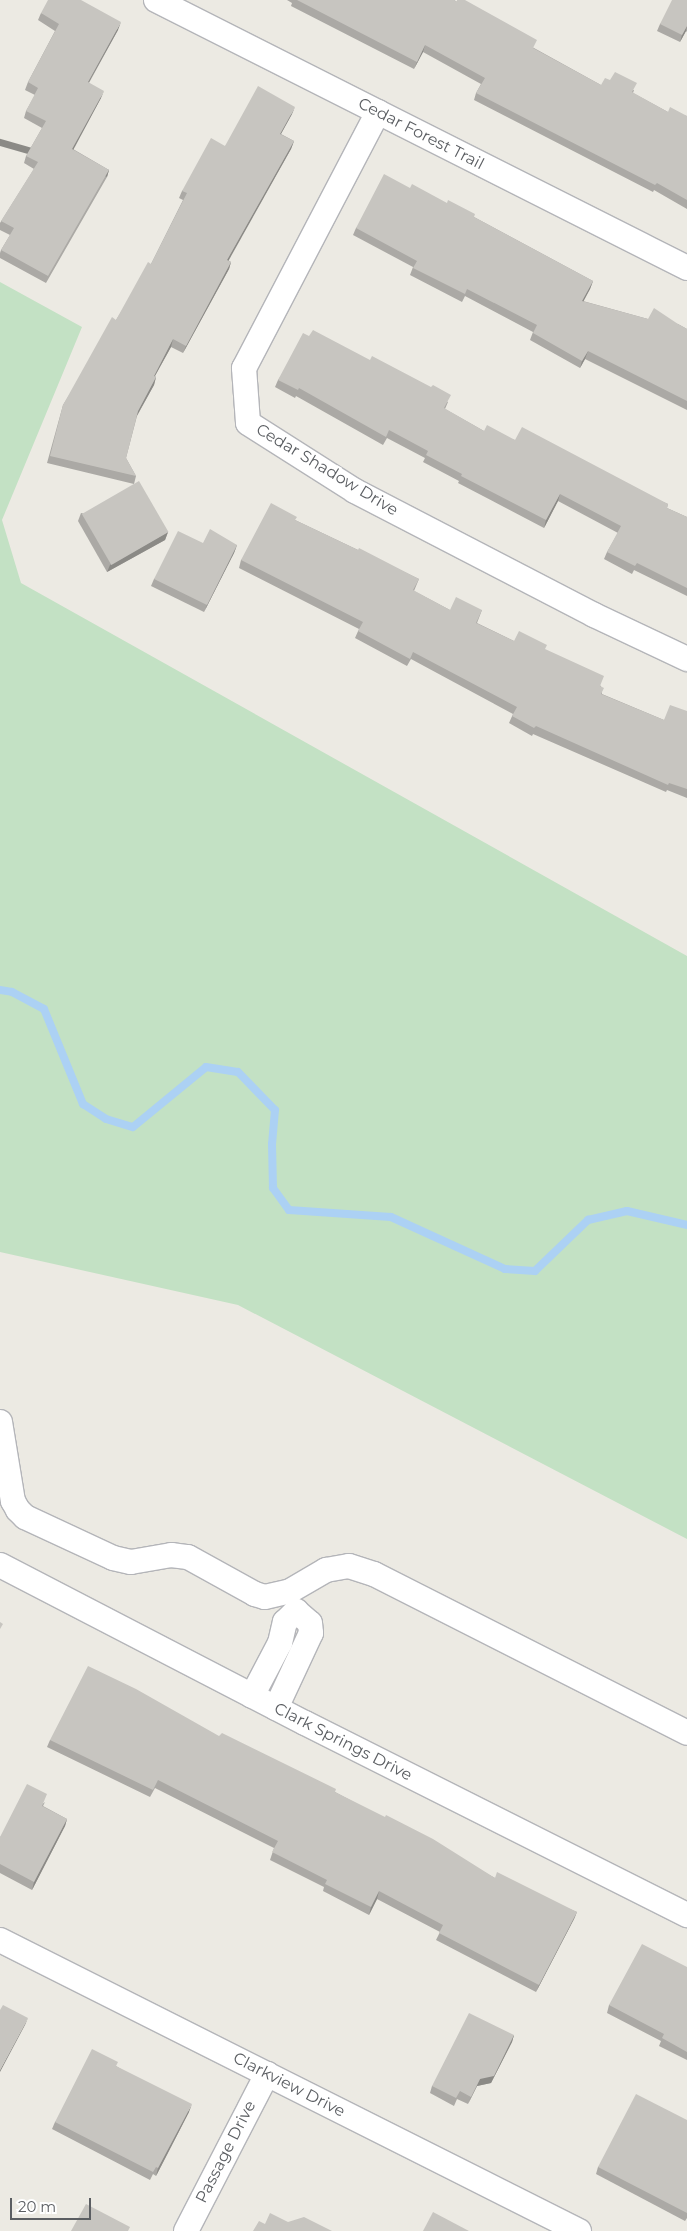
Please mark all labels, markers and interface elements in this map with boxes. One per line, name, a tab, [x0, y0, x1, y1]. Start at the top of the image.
street label: Cedar Forest Trail	[355, 94, 487, 174]
street label: Cedar Shadow Drive	[252, 420, 402, 520]
street label: Clark Springs Drive	[271, 1699, 415, 1785]
street label: Clarkview Drive	[230, 2048, 348, 2122]
street label: Passage Drive	[192, 2098, 260, 2206]
scale bar	[12, 2188, 94, 2220]
text: 20 m	[18, 2197, 56, 2216]

